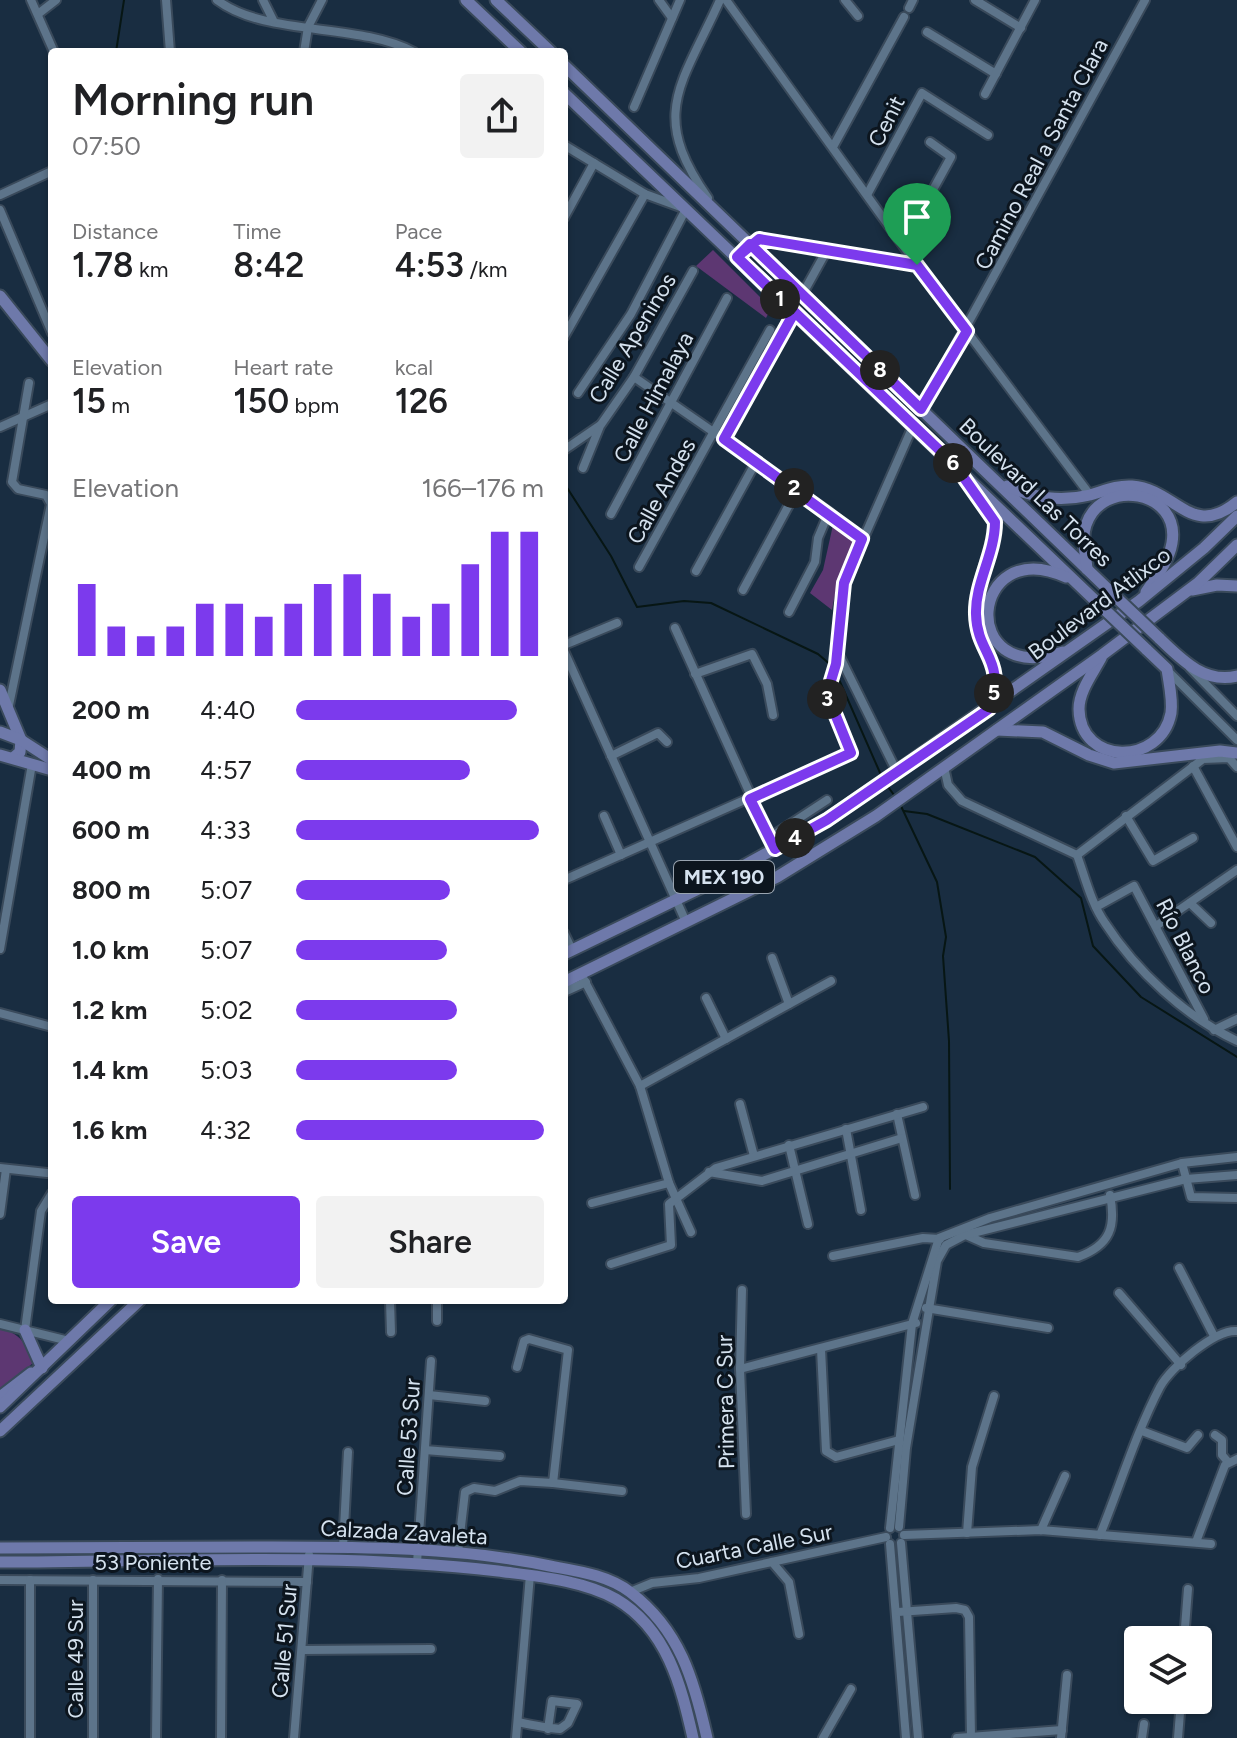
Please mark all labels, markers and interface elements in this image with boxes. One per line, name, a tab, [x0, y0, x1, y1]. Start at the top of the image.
street label: Camino Real a Santa Clara	[969, 34, 1114, 274]
text: Morning run	[72, 73, 314, 126]
button: share	[460, 74, 544, 158]
street label: Cenit	[862, 91, 911, 151]
text: 07:50	[72, 130, 141, 162]
pin	[883, 183, 951, 265]
icon: arrive	[895, 195, 939, 239]
text: Distance	[72, 218, 158, 245]
text: Time	[233, 218, 281, 245]
text: Pace	[395, 218, 442, 245]
text: 1.78	[72, 245, 134, 286]
text: 8:42	[233, 245, 305, 286]
text: 4:53	[395, 245, 464, 286]
text: km	[134, 256, 168, 283]
text: /km	[464, 256, 507, 283]
street label: Calle Apeninos	[583, 268, 682, 408]
pin: 1	[760, 279, 800, 319]
text: 1	[775, 285, 785, 312]
street label: Calle Himalaya	[608, 327, 699, 467]
pin: 8	[860, 350, 900, 390]
text: Elevation	[72, 354, 162, 381]
text: Heart rate	[233, 354, 333, 381]
text: kcal	[395, 354, 433, 381]
text: 8	[873, 356, 887, 383]
text: 15	[72, 381, 106, 422]
text: 150	[233, 381, 289, 422]
text: 126	[395, 381, 448, 422]
text: m	[106, 392, 130, 419]
text: bpm	[289, 392, 339, 419]
street label: Boulevard Las Torres	[954, 412, 1118, 572]
street label: Calle Andes	[621, 434, 701, 549]
pin: 6	[933, 443, 973, 483]
text: 6	[947, 449, 959, 476]
pin: 2	[774, 468, 814, 508]
text: Elevation	[72, 472, 179, 504]
text: 166–176 m	[422, 472, 544, 504]
text: 2	[788, 474, 800, 501]
street label: Boulevard Atlixco	[1023, 541, 1176, 666]
pin: 5	[974, 673, 1014, 713]
pin: 3	[807, 679, 847, 719]
text: 5	[988, 679, 1000, 706]
text: 3	[821, 685, 833, 712]
text: 200 m	[72, 694, 150, 726]
text: 4:40	[200, 694, 256, 726]
text: 400 m	[72, 754, 151, 786]
text: 4:57	[200, 754, 252, 786]
text: 600 m	[72, 814, 150, 846]
text: 4:33	[200, 814, 251, 846]
pin: 4	[775, 818, 815, 858]
text: 4	[788, 824, 802, 851]
road number: MEX 190	[674, 861, 774, 893]
text: 800 m	[72, 874, 150, 906]
text: 5:07	[200, 874, 252, 906]
street label: Río Blanco	[1150, 894, 1221, 998]
text: 1.0 km	[72, 934, 149, 966]
text: 5:07	[200, 934, 252, 966]
text: 1.2 km	[72, 994, 147, 1026]
text: 5:02	[200, 994, 253, 1026]
text: 1.4 km	[72, 1054, 149, 1086]
text: 5:03	[200, 1054, 252, 1086]
text: 1.6 km	[72, 1114, 147, 1146]
text: 4:32	[200, 1114, 251, 1146]
button: Save	[72, 1196, 300, 1288]
button: Share	[316, 1196, 544, 1288]
street label: Primera C Sur	[711, 1334, 740, 1469]
street label: Calle 53 Sur	[391, 1377, 426, 1497]
street label: Calzada Zavaleta	[320, 1515, 488, 1550]
street label: Cuarta Calle Sur	[673, 1518, 835, 1575]
street label: 53 Poniente	[94, 1549, 212, 1576]
street label: Calle 51 Sur	[266, 1582, 303, 1699]
street label: Calle 49 Sur	[62, 1599, 89, 1718]
map controls	[1124, 1626, 1212, 1714]
button: layers	[1124, 1626, 1212, 1714]

